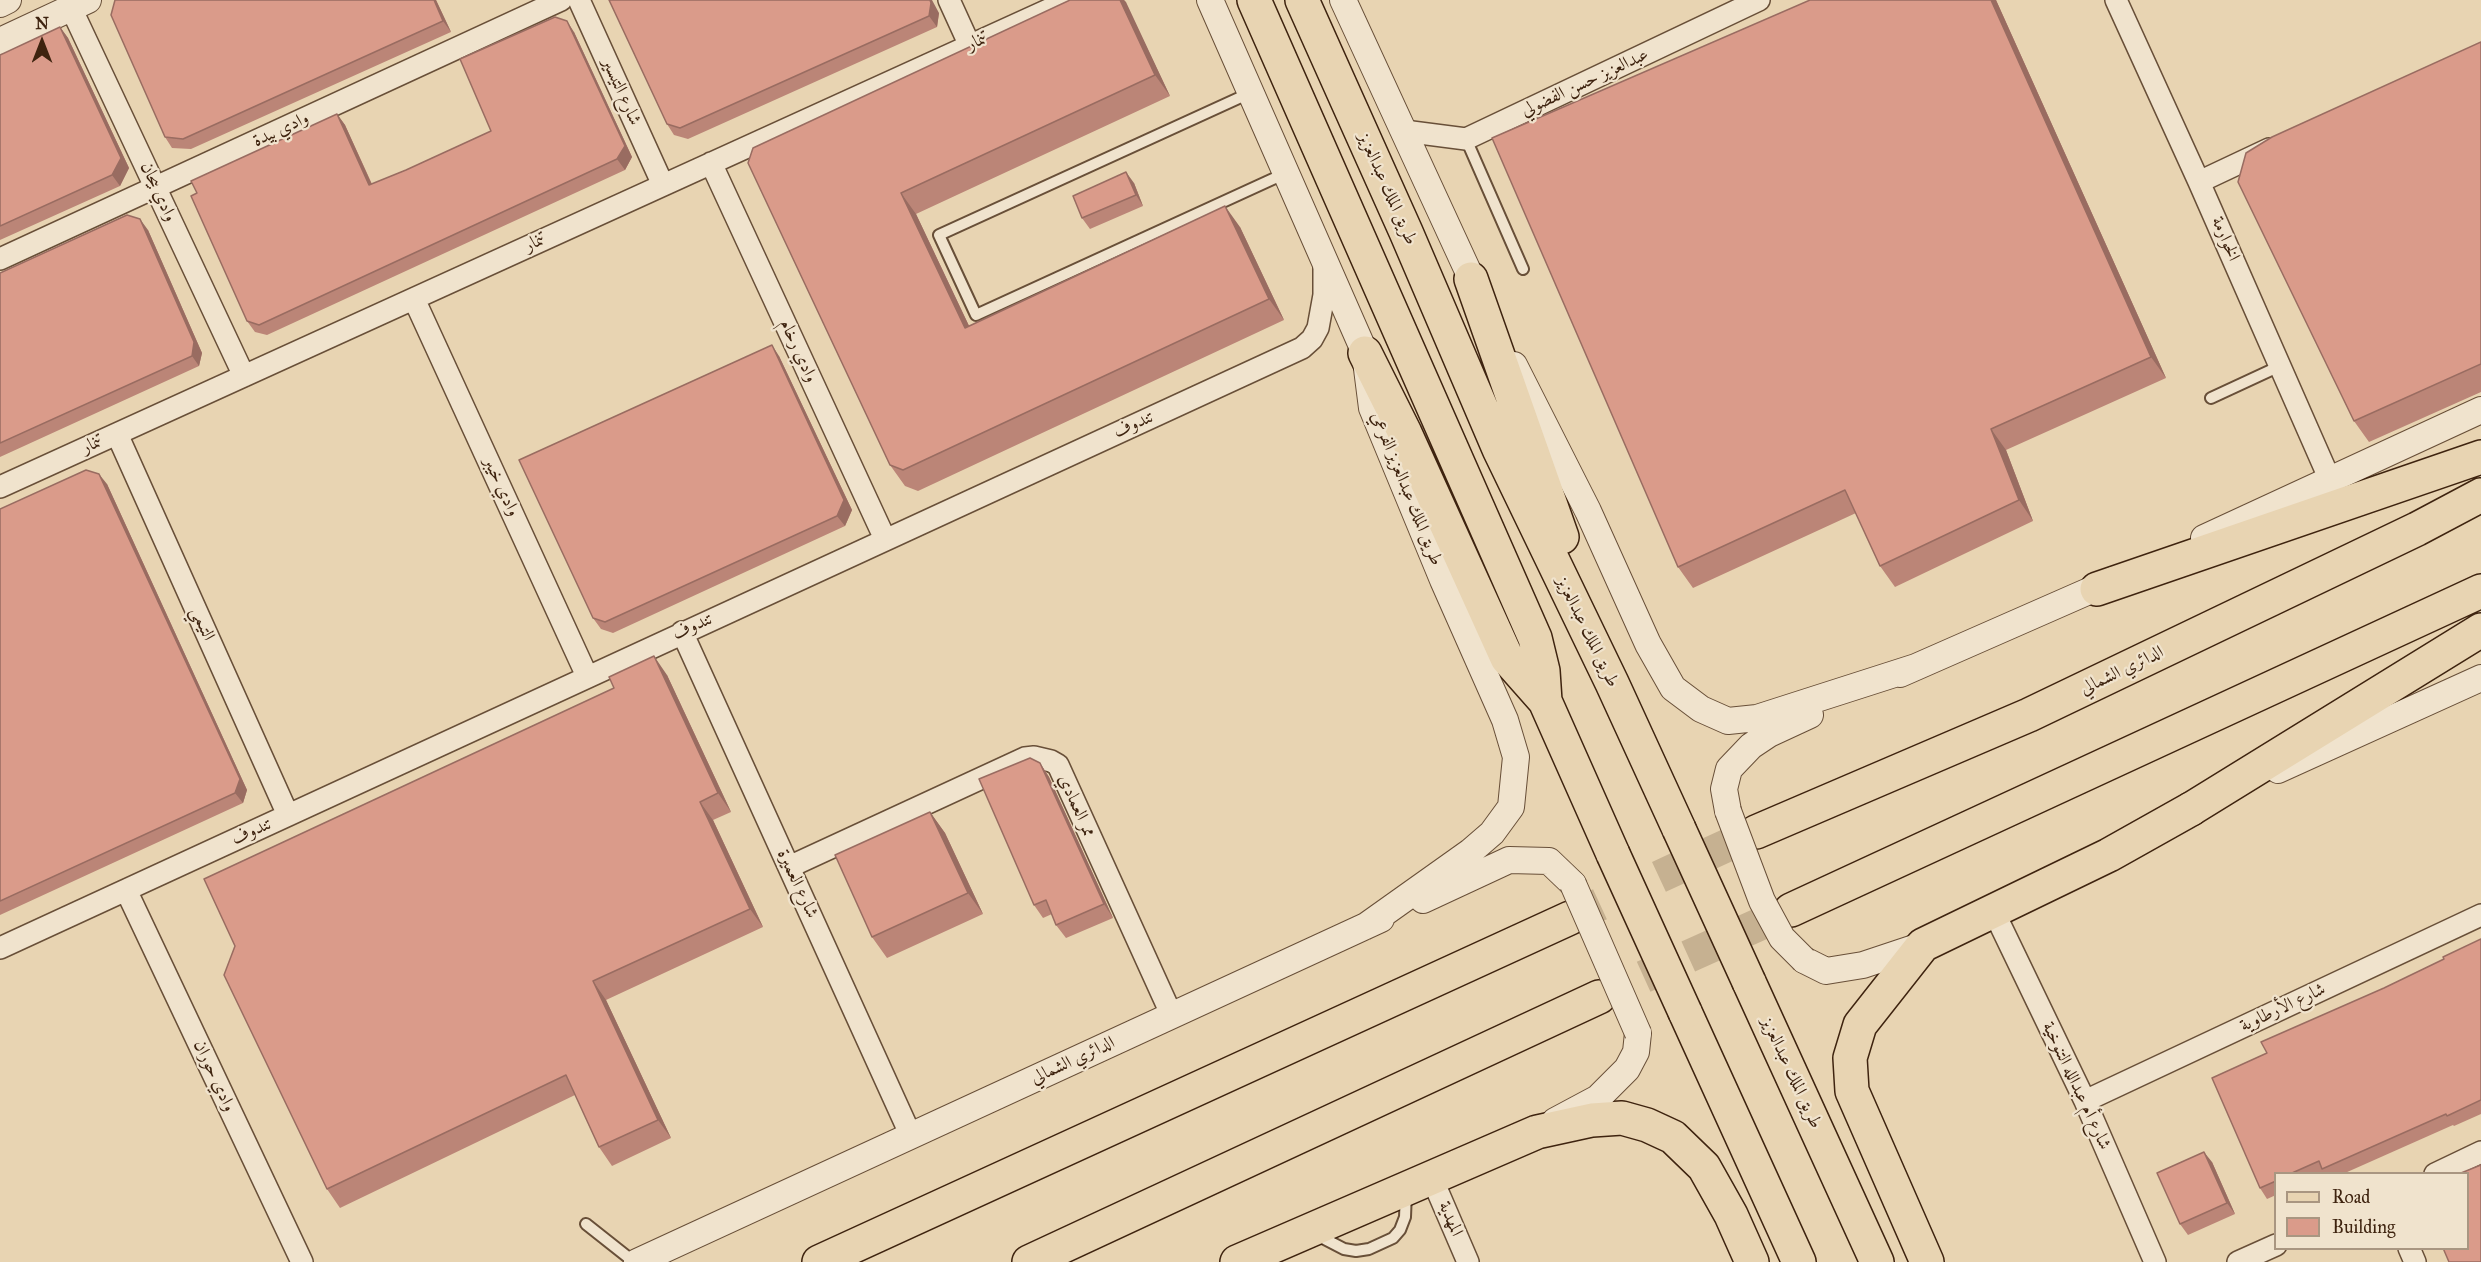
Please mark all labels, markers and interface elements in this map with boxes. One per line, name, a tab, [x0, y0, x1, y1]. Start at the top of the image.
north arrow	[12, 12, 72, 72]
text: N	[35, 14, 49, 33]
street label: تنمار	[963, 28, 991, 56]
street label: عبدالعزيز حسن الفضولي	[1518, 44, 1652, 122]
street label: شارع التيسير	[597, 55, 645, 129]
street label: وادي بيدة	[250, 108, 312, 152]
street label: طريق الملك عبدالعزيز	[1353, 130, 1421, 248]
street label: وادي بيحان	[135, 159, 181, 225]
street label: الخوارمة	[2206, 213, 2244, 265]
street label: تنمار	[521, 229, 549, 257]
street label: وادي رخام	[774, 316, 822, 386]
street label: تندوف	[1110, 406, 1158, 444]
street label: طريق الملك عبدالعزيز الفرعي	[1365, 409, 1447, 569]
street label: تنمار	[78, 431, 106, 459]
street label: وادي خيبر	[478, 454, 524, 520]
street label: طريق الملك عبدالعزيز	[1551, 573, 1623, 691]
street label: التيمي	[185, 604, 219, 644]
street label: تندوف	[669, 608, 717, 646]
street label: الدائري الشمالي	[2077, 642, 2167, 700]
street label: ممر العمادي	[1053, 771, 1099, 841]
street label: تندوف	[228, 813, 276, 851]
street label: شارع العميرة	[772, 846, 822, 922]
street label: شارع الأرطاوية	[2237, 979, 2329, 1037]
street label: طريق الملك عبدالعزيز	[1756, 1014, 1826, 1132]
street label: شارع أم عبدالله التنوخية	[2037, 1019, 2115, 1153]
street label: الدائري الشمالي	[1028, 1032, 1118, 1090]
street label: وادي حوران	[188, 1037, 240, 1115]
legend	[2274, 1172, 2469, 1250]
text: Road	[2332, 1186, 2370, 1208]
street label: المهدية	[1433, 1198, 1467, 1240]
text: Building	[2332, 1216, 2395, 1238]

